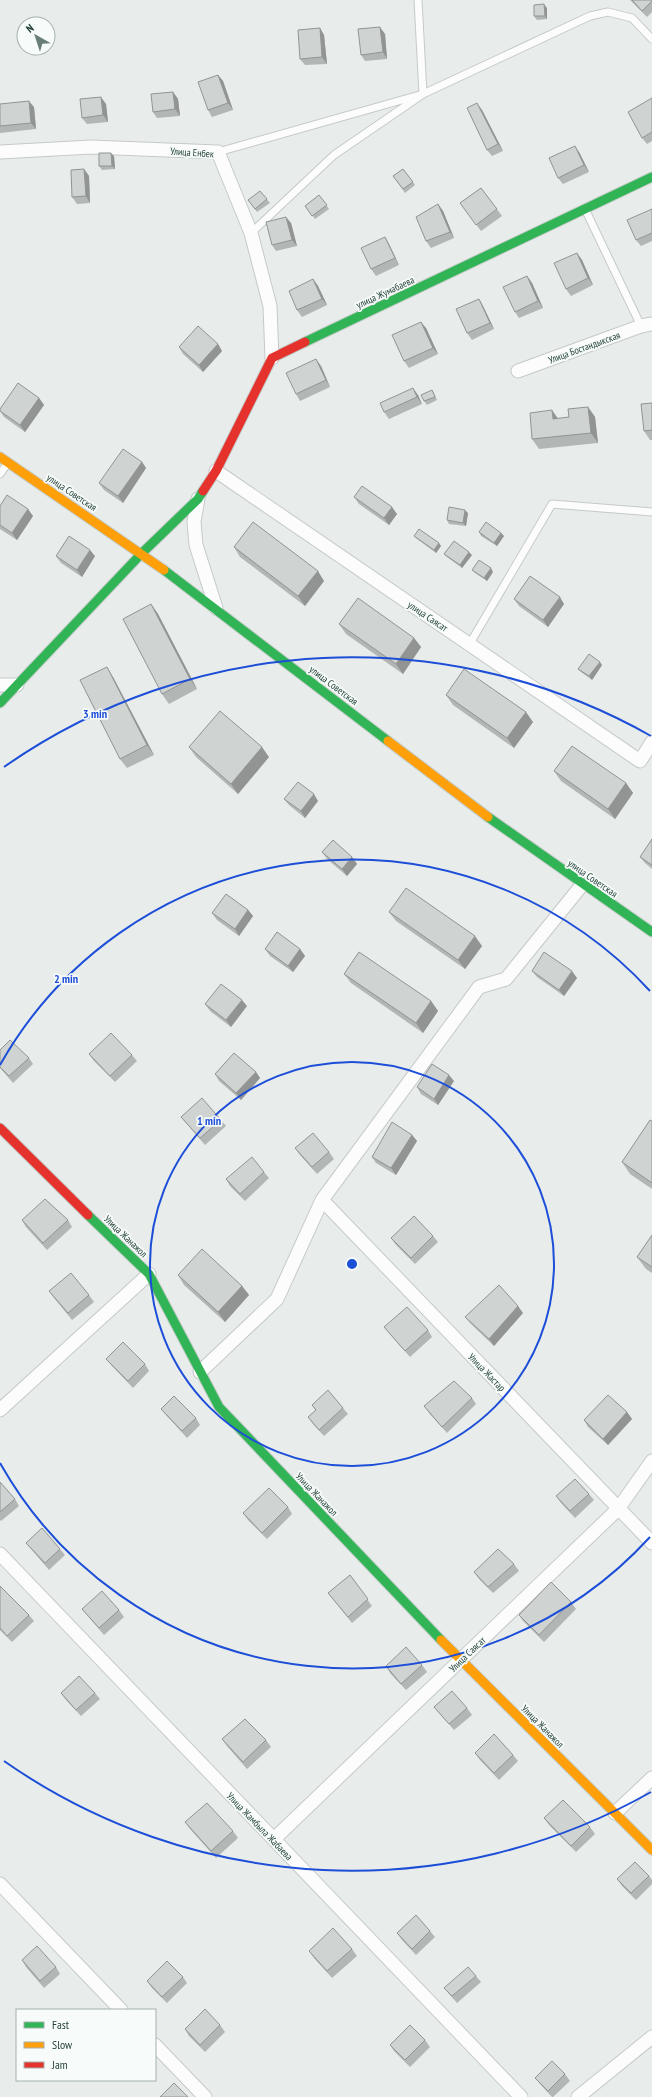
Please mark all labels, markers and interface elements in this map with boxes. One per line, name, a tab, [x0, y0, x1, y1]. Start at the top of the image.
north arrow	[16, 16, 56, 56]
text: N	[23, 21, 36, 36]
street label: Улица Енбек	[170, 144, 214, 161]
street label: улица Жумабаева	[354, 273, 416, 312]
street label: Улица Бостандыкская	[547, 328, 622, 366]
street label: улица Советская	[44, 471, 99, 514]
street label: улица Саясат	[405, 598, 451, 635]
street label: улица Советская	[307, 663, 361, 708]
text: 3 min	[83, 706, 107, 721]
street label: улица Советская	[565, 857, 620, 900]
text: 2 min	[54, 971, 78, 986]
text: 1 min	[197, 1113, 221, 1128]
street label: Улица Жанажол	[101, 1212, 150, 1260]
centre of rings	[345, 1257, 359, 1271]
street label: Улица Жастар	[465, 1350, 508, 1394]
street label: Улица Жанажол	[293, 1470, 341, 1519]
street label: Улица Саясат	[446, 1633, 489, 1675]
street label: Улица Жанажол	[518, 1702, 567, 1751]
street label: Улица Жамбыла Жабаева	[224, 1790, 295, 1863]
legend	[16, 2009, 156, 2081]
text: Fast	[52, 2017, 70, 2032]
text: Slow	[52, 2037, 73, 2052]
text: Jam	[51, 2057, 68, 2072]

